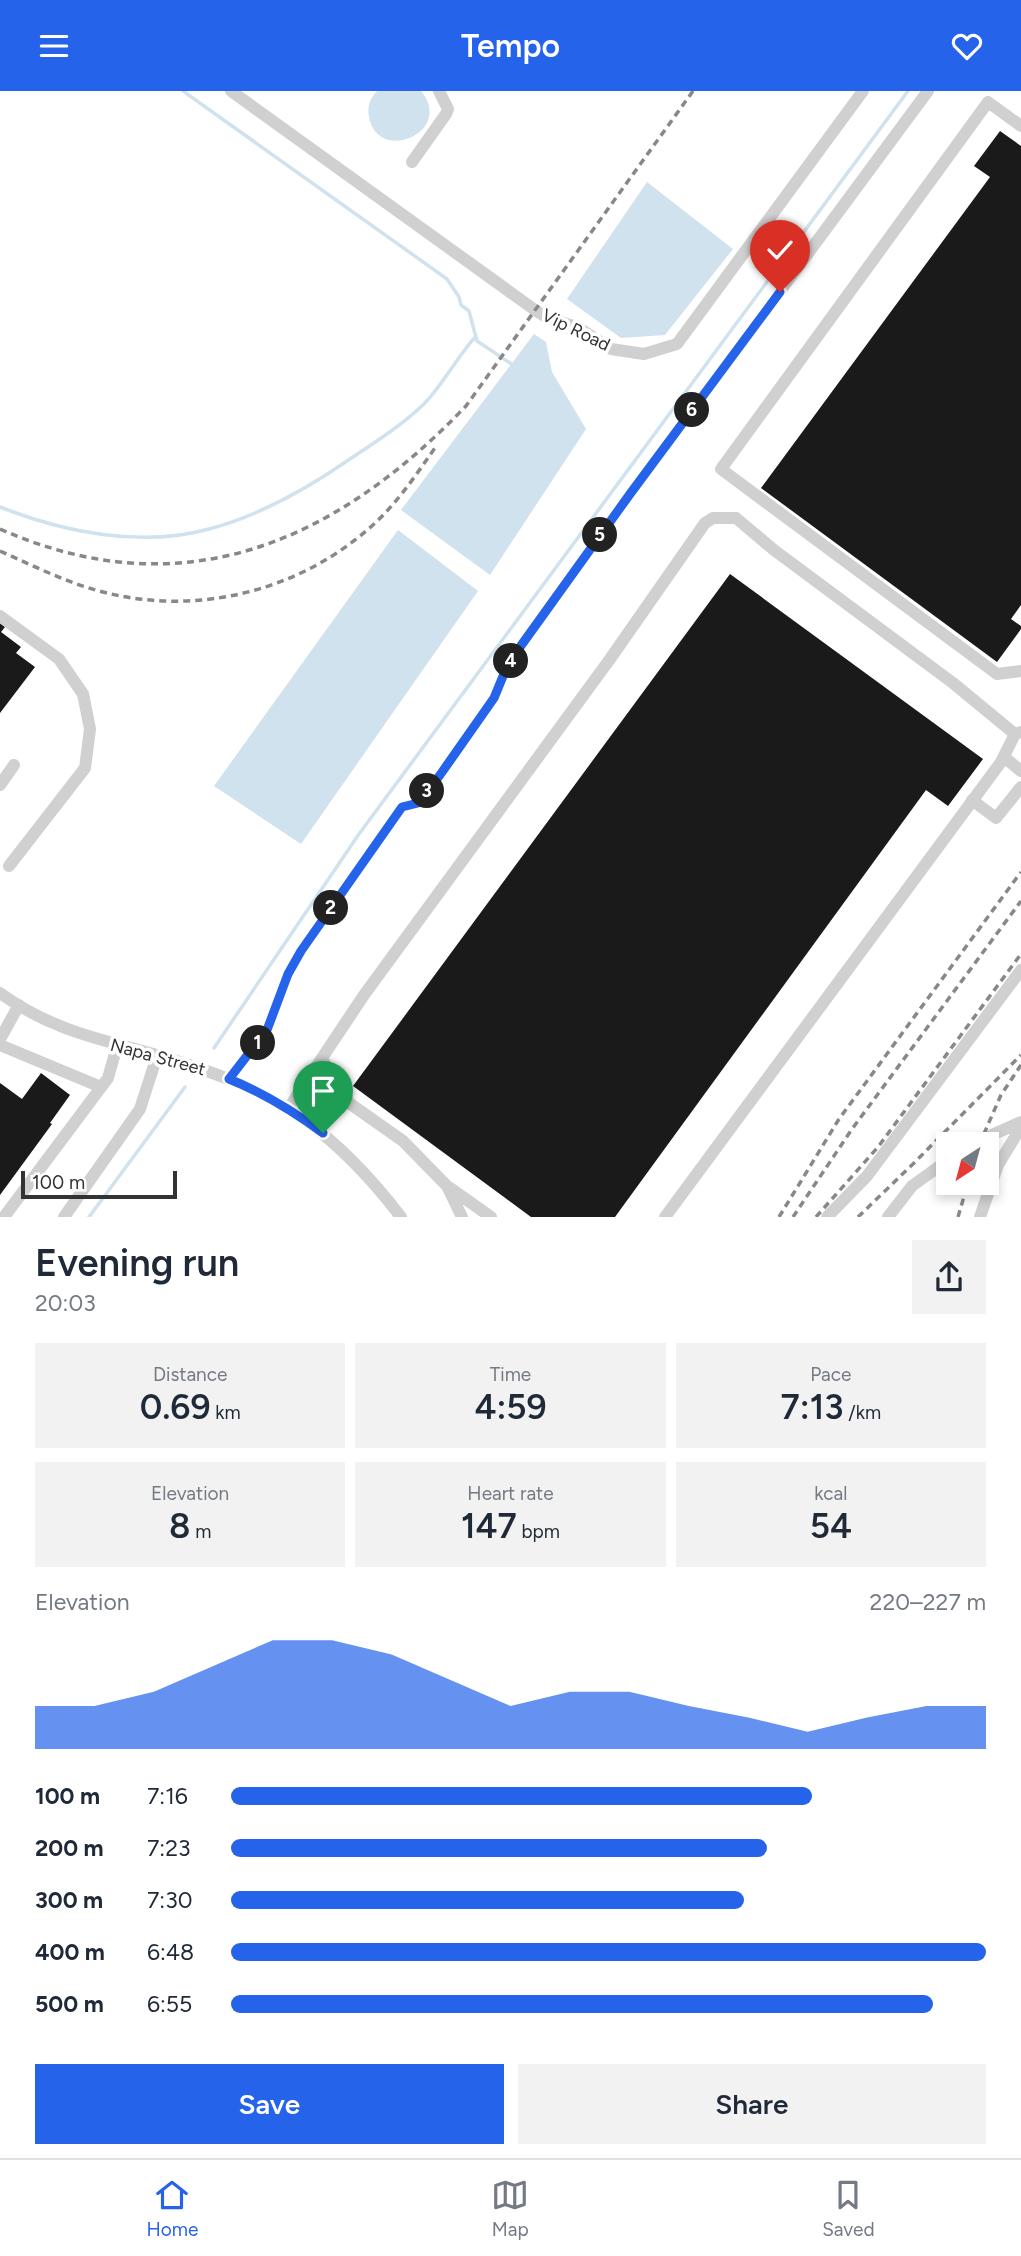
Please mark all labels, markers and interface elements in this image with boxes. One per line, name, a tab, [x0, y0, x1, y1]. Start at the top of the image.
icon: menu	[35, 27, 73, 65]
text: Tempo	[461, 27, 560, 65]
icon: heart	[948, 27, 986, 65]
pin	[750, 220, 810, 292]
icon: check	[761, 231, 799, 269]
street label: Vip Road	[538, 304, 614, 356]
pin: 6	[674, 393, 710, 427]
text: 6	[686, 398, 697, 421]
pin: 5	[582, 517, 618, 553]
text: 5	[594, 523, 605, 546]
pin: 4	[494, 643, 528, 679]
text: 4	[504, 649, 517, 672]
pin: 3	[410, 773, 444, 809]
text: 3	[421, 779, 432, 802]
pin: 2	[314, 891, 348, 925]
text: 2	[325, 896, 336, 919]
pin: 1	[240, 1025, 276, 1061]
text: 1	[253, 1031, 262, 1054]
street label: Napa Street	[108, 1034, 208, 1080]
pin	[293, 1061, 353, 1133]
icon: arrive	[304, 1072, 342, 1110]
north arrow	[936, 1132, 999, 1195]
map controls	[936, 1132, 999, 1195]
scale bar	[21, 1167, 177, 1199]
text: 100 m	[32, 1171, 85, 1194]
text: Evening run	[35, 1240, 239, 1286]
button: share	[912, 1240, 986, 1314]
text: 20:03	[35, 1289, 96, 1317]
text: Distance	[153, 1363, 227, 1386]
text: Time	[490, 1363, 531, 1386]
text: Pace	[810, 1363, 851, 1386]
text: 0.69	[140, 1386, 211, 1428]
text: 4:59	[474, 1386, 547, 1428]
text: 7:13	[781, 1386, 844, 1428]
text: km	[211, 1401, 241, 1424]
text: /km	[844, 1401, 881, 1424]
text: Elevation	[151, 1482, 229, 1505]
text: Heart rate	[467, 1482, 554, 1505]
text: kcal	[814, 1482, 847, 1505]
text: 8	[169, 1505, 190, 1547]
text: 147	[461, 1505, 517, 1547]
text: 54	[810, 1505, 852, 1547]
text: m	[190, 1520, 211, 1543]
text: bpm	[517, 1520, 560, 1543]
text: Elevation	[35, 1588, 130, 1616]
text: 220–227 m	[870, 1588, 986, 1616]
text: 100 m	[35, 1782, 100, 1810]
text: 7:16	[147, 1782, 188, 1810]
text: 200 m	[35, 1834, 104, 1862]
text: 7:23	[147, 1834, 191, 1862]
text: 300 m	[35, 1886, 103, 1914]
text: 7:30	[147, 1886, 192, 1914]
text: 400 m	[35, 1938, 105, 1966]
text: 6:48	[147, 1938, 194, 1966]
text: 500 m	[35, 1990, 104, 2018]
text: 6:55	[147, 1990, 192, 2018]
button: Save	[35, 2064, 504, 2144]
button: Share	[518, 2064, 986, 2144]
tab: Home	[146, 2176, 198, 2241]
tab: Map	[491, 2176, 529, 2241]
tab: Saved	[822, 2176, 875, 2241]

